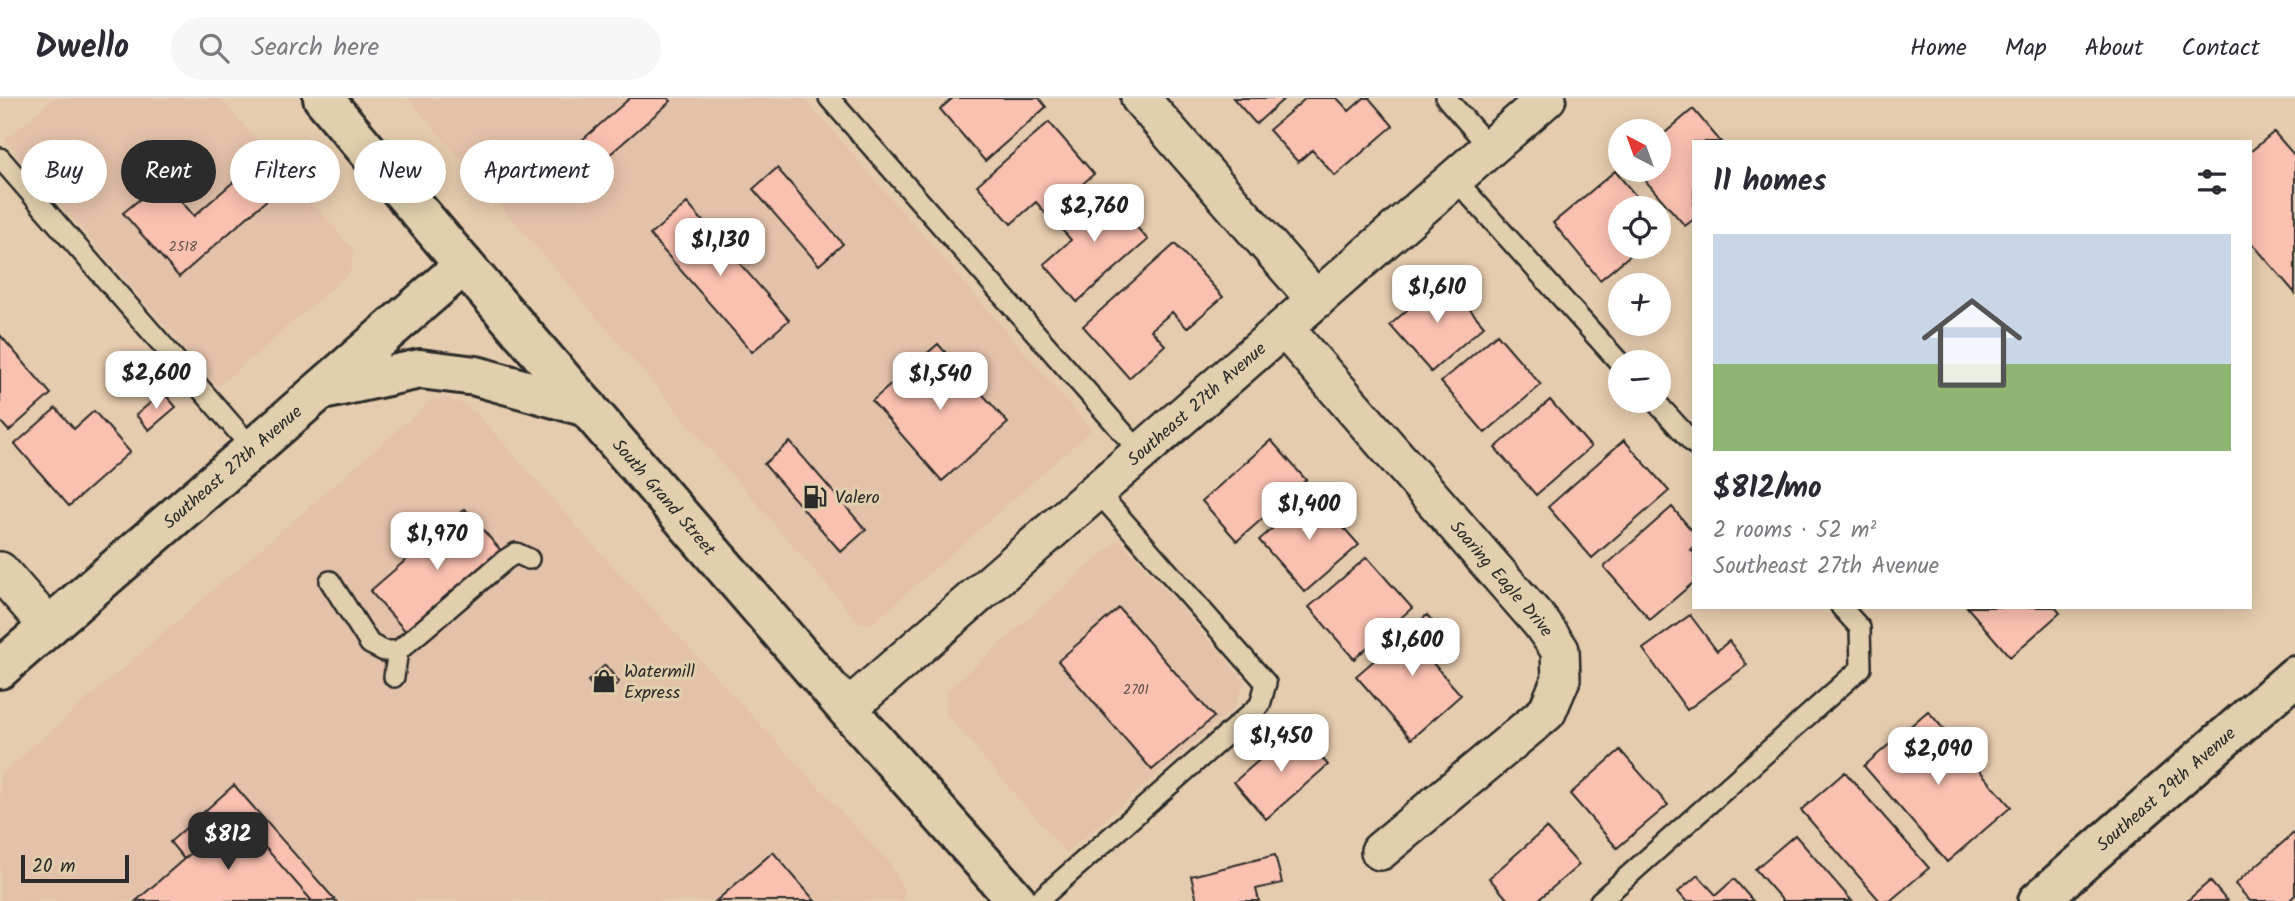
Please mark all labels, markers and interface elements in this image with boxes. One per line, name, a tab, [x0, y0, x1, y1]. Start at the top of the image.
search box	[171, 17, 661, 80]
text: Dwello	[35, 22, 129, 75]
text: Search here	[251, 27, 379, 69]
icon: search	[195, 29, 233, 67]
text: Home	[1910, 29, 1967, 68]
text: Map	[2005, 29, 2047, 68]
text: About	[2085, 29, 2143, 68]
text: Contact	[2181, 29, 2260, 68]
north arrow	[1608, 119, 1671, 182]
map controls	[1608, 119, 1671, 413]
chip: Buy	[21, 140, 107, 203]
chip: Rent	[121, 140, 216, 203]
chip: Filters	[230, 140, 340, 203]
chip: New	[354, 140, 446, 203]
chip: Apartment	[460, 140, 614, 203]
text: 11 homes	[1713, 158, 1826, 206]
icon: filters	[2193, 163, 2231, 201]
pin: $2,760	[1037, 184, 1151, 244]
text: $2,760	[1060, 189, 1128, 225]
button: locate	[1608, 196, 1671, 259]
pin: $1,130	[663, 218, 777, 278]
text: $1,130	[691, 223, 749, 259]
house number: 2518	[169, 236, 198, 258]
pin: $1,610	[1380, 266, 1494, 325]
text: $1,610	[1408, 270, 1466, 306]
button: +	[1608, 273, 1671, 336]
icon: home	[1909, 280, 2035, 406]
street label: Southeast 27th Avenue	[1121, 336, 1274, 474]
button: −	[1608, 350, 1671, 413]
pin: $2,600	[99, 352, 213, 411]
pin: $1,540	[883, 352, 997, 412]
text: $2,600	[121, 356, 191, 392]
text: $1,540	[909, 357, 971, 393]
street label: Southeast 27th Avenue	[157, 399, 310, 537]
street label: South Grand Street	[604, 433, 723, 564]
text: $812/mo	[1713, 465, 1822, 513]
pin: $1,400	[1252, 482, 1366, 542]
fuel station icon: Valero	[801, 483, 829, 511]
place label: Valero	[835, 484, 880, 513]
text: $1,400	[1278, 487, 1340, 523]
pin: $1,970	[380, 512, 494, 572]
text: 2 rooms · 52 m²	[1713, 513, 1876, 549]
street label: Soaring Eagle Drive	[1442, 514, 1560, 644]
text: $1,970	[407, 517, 467, 553]
text: Southeast 27th Avenue	[1713, 549, 1939, 585]
pin: $1,600	[1355, 618, 1469, 678]
text: $1,600	[1381, 623, 1443, 659]
place label: Watermill Express	[624, 658, 696, 708]
shop icon: Watermill Express	[590, 667, 618, 695]
house number: 2701	[1123, 679, 1149, 701]
pin: $1,450	[1224, 714, 1338, 774]
text: $1,450	[1250, 719, 1312, 755]
street label: Southeast 29th Avenue	[2091, 721, 2243, 860]
pin: $2,090	[1881, 728, 1995, 787]
text: $2,090	[1904, 732, 1972, 768]
pin: $812	[187, 812, 269, 872]
text: $812	[204, 817, 252, 853]
scale bar	[21, 852, 130, 884]
text: 20 m	[32, 852, 75, 882]

